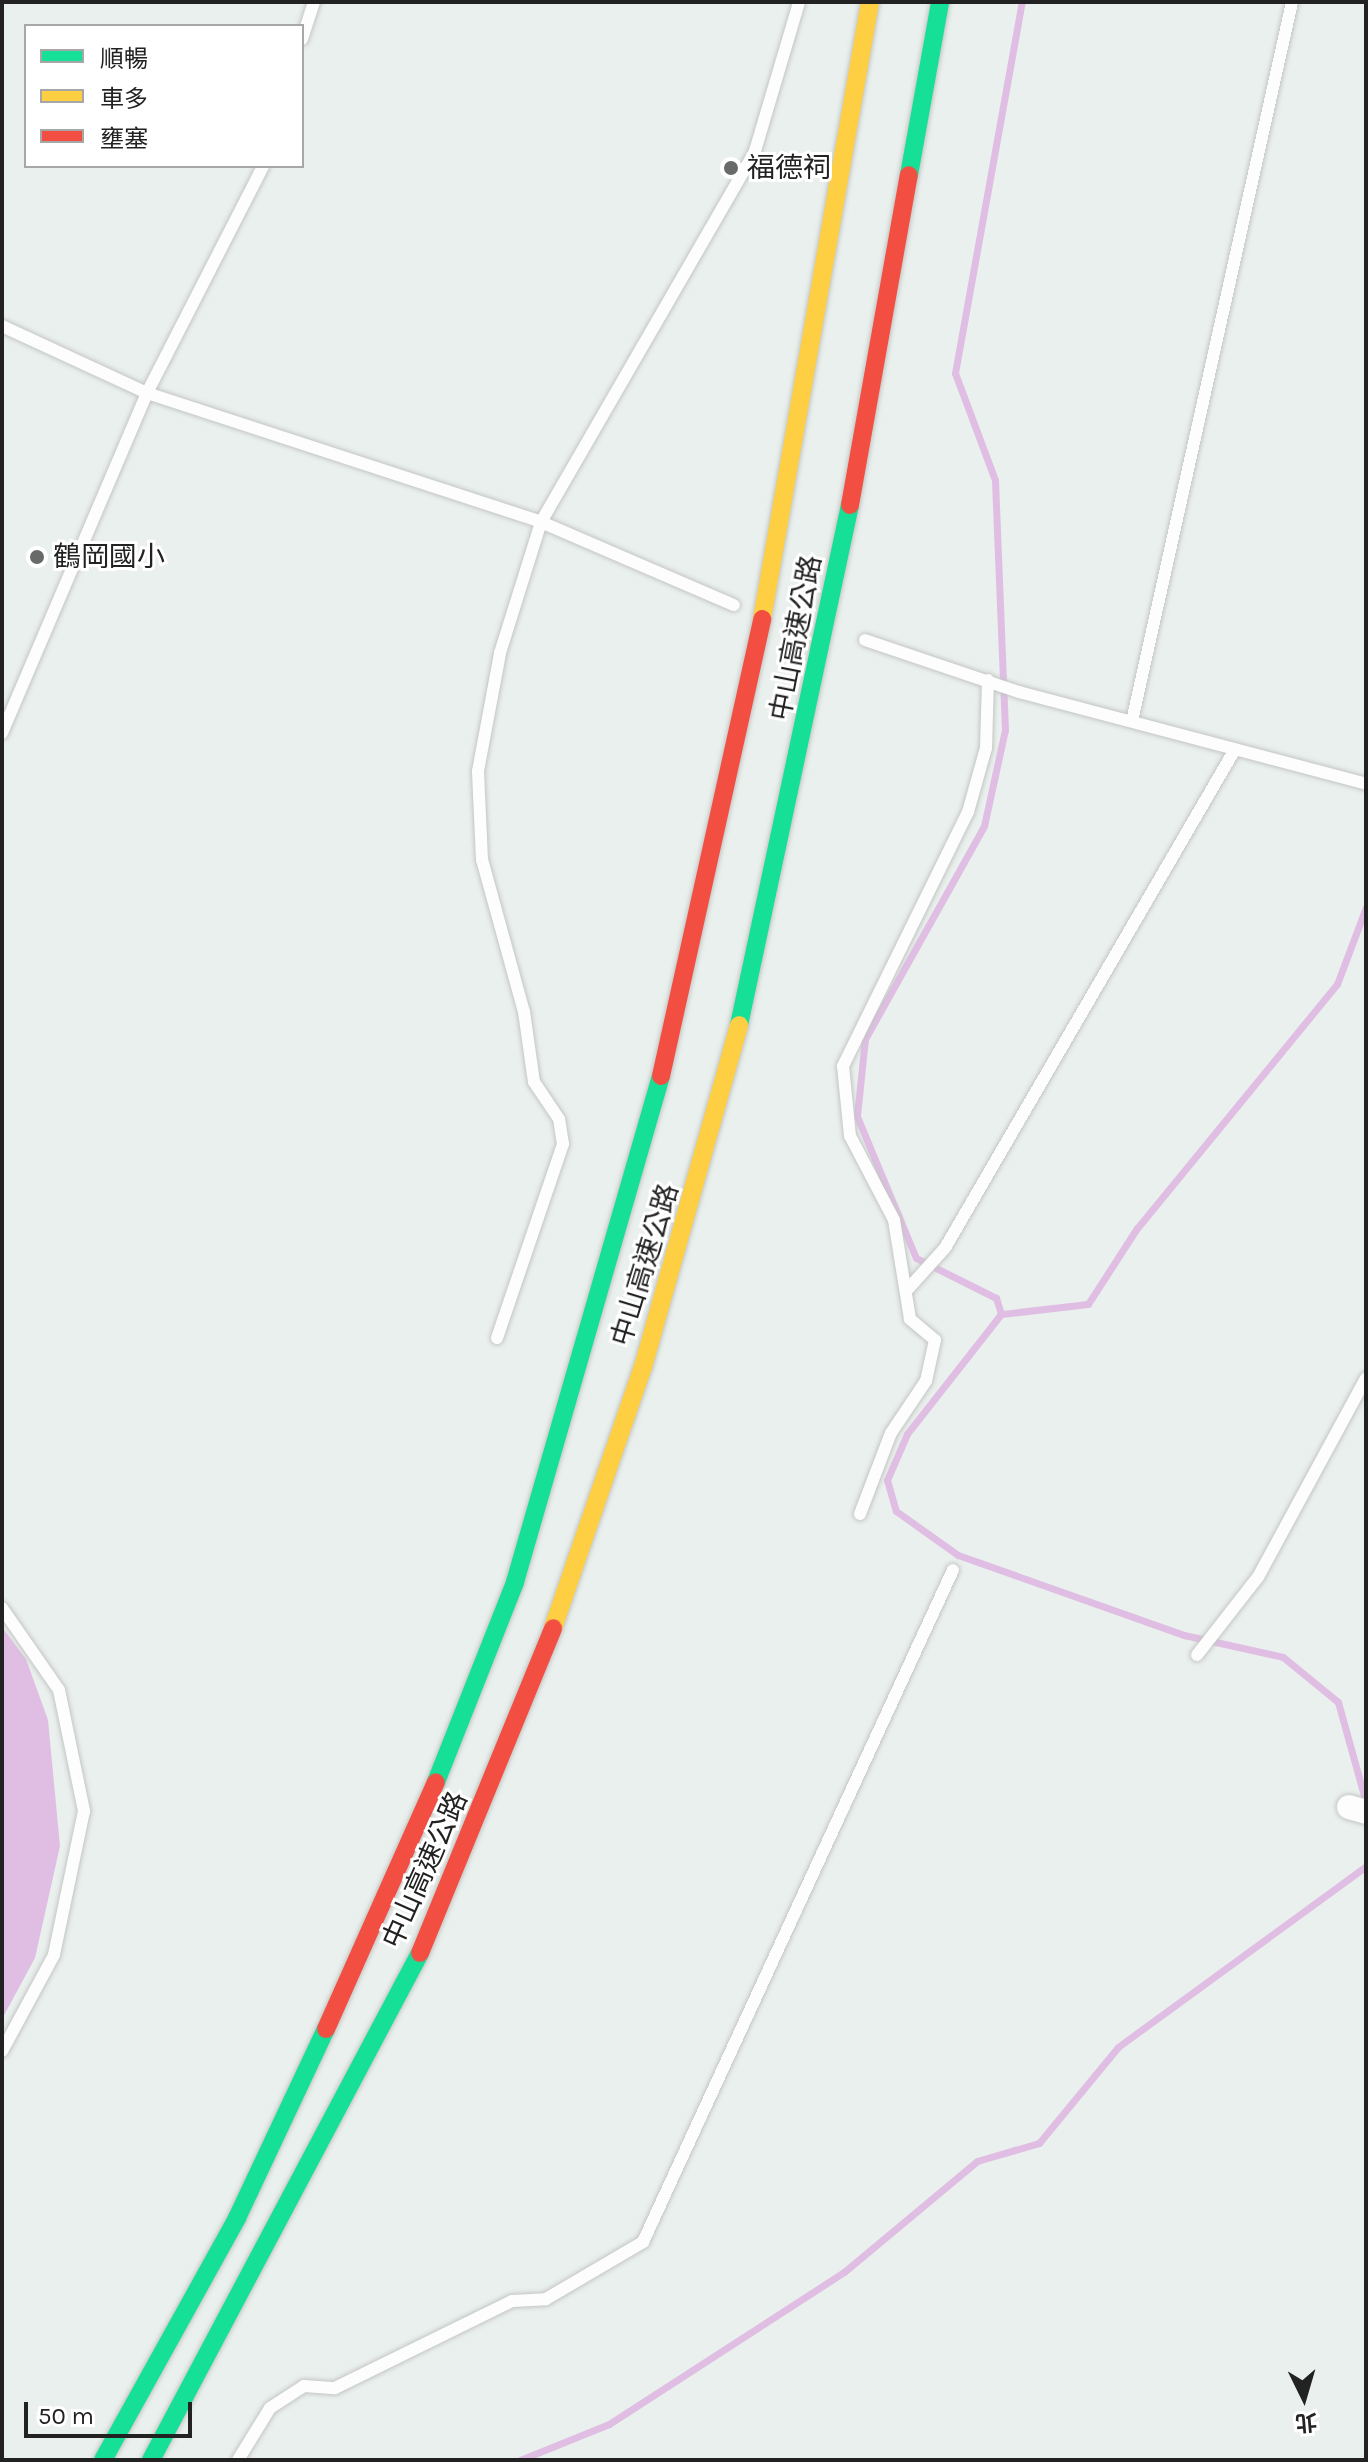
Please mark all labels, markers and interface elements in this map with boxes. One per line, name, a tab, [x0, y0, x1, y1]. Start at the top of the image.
legend	[24, 24, 304, 168]
text: 順暢	[100, 45, 148, 73]
text: 車多	[100, 85, 148, 113]
text: 壅塞	[100, 125, 148, 153]
place label: 福德祠	[747, 151, 831, 185]
marker: 福德祠	[722, 159, 740, 177]
place label: 鶴岡國小	[53, 540, 165, 574]
marker: 鶴岡國小	[28, 548, 46, 566]
street label: 中山高速公路	[763, 552, 829, 724]
street label: 中山高速公路	[604, 1180, 686, 1350]
street label: 中山高速公路	[375, 1786, 475, 1954]
north arrow	[1264, 2358, 1344, 2438]
scale bar	[28, 2386, 196, 2436]
text: 50 m	[38, 2402, 94, 2430]
text: 北	[1294, 2408, 1318, 2436]

